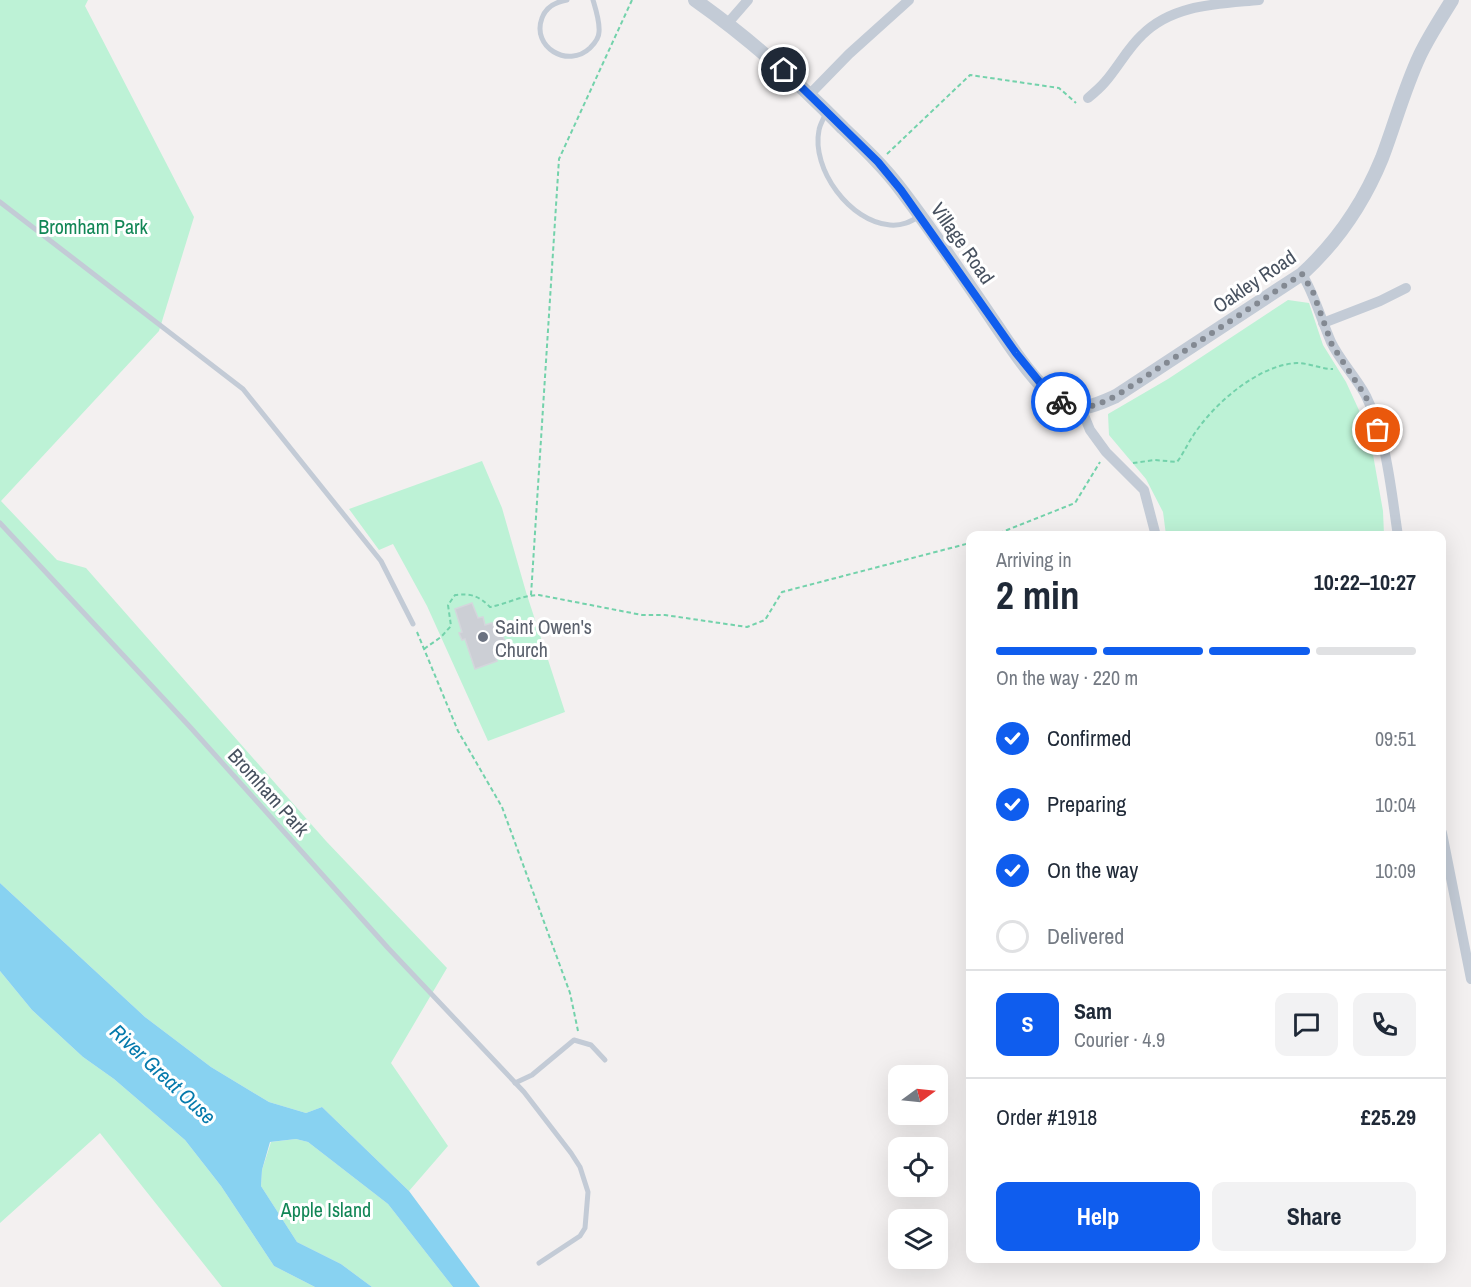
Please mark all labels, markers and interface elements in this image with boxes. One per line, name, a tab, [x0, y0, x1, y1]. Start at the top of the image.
pin	[758, 44, 809, 95]
icon: home	[767, 53, 800, 86]
street label: Village Road	[925, 197, 1001, 289]
park label: Bromham Park	[38, 213, 148, 240]
street label: Oakley Road	[1207, 243, 1301, 319]
courier	[1031, 372, 1091, 432]
icon: bike	[1045, 386, 1078, 419]
pin	[1352, 404, 1403, 455]
icon: bag	[1361, 413, 1394, 446]
text: Arriving in	[996, 546, 1072, 573]
text: 10:22–10:27	[1314, 567, 1416, 597]
text: 2 min	[996, 569, 1080, 621]
place label: Saint Owen's Church	[495, 613, 592, 663]
marker: Saint Owen's Church	[476, 630, 490, 644]
text: On the way · 220 m	[996, 664, 1138, 691]
icon: check	[996, 722, 1029, 755]
text: Confirmed	[1047, 723, 1131, 753]
text: 09:51	[1375, 725, 1416, 752]
street label: Bromham Park	[222, 742, 316, 842]
icon: check	[996, 788, 1029, 821]
text: Preparing	[1047, 789, 1126, 819]
text: 10:04	[1375, 791, 1416, 818]
icon: check	[996, 854, 1029, 887]
text: On the way	[1047, 855, 1138, 885]
text: 10:09	[1375, 857, 1416, 884]
text: Delivered	[1047, 921, 1124, 951]
button: chat	[1275, 993, 1338, 1056]
button: phone	[1353, 993, 1416, 1056]
text: Sam	[1074, 996, 1112, 1026]
text: S	[1021, 1009, 1034, 1039]
water label: River Great Ouse	[104, 1017, 222, 1131]
text: Courier · 4.9	[1074, 1026, 1165, 1053]
north arrow	[888, 1065, 948, 1125]
map controls	[888, 1065, 948, 1269]
text: Order #1918	[996, 1102, 1097, 1132]
text: £25.29	[1361, 1102, 1416, 1132]
button: locate	[888, 1137, 948, 1197]
button: Help	[996, 1182, 1200, 1251]
button: Share	[1212, 1182, 1416, 1251]
park label: Apple Island	[280, 1196, 371, 1223]
button: layers	[888, 1209, 948, 1269]

